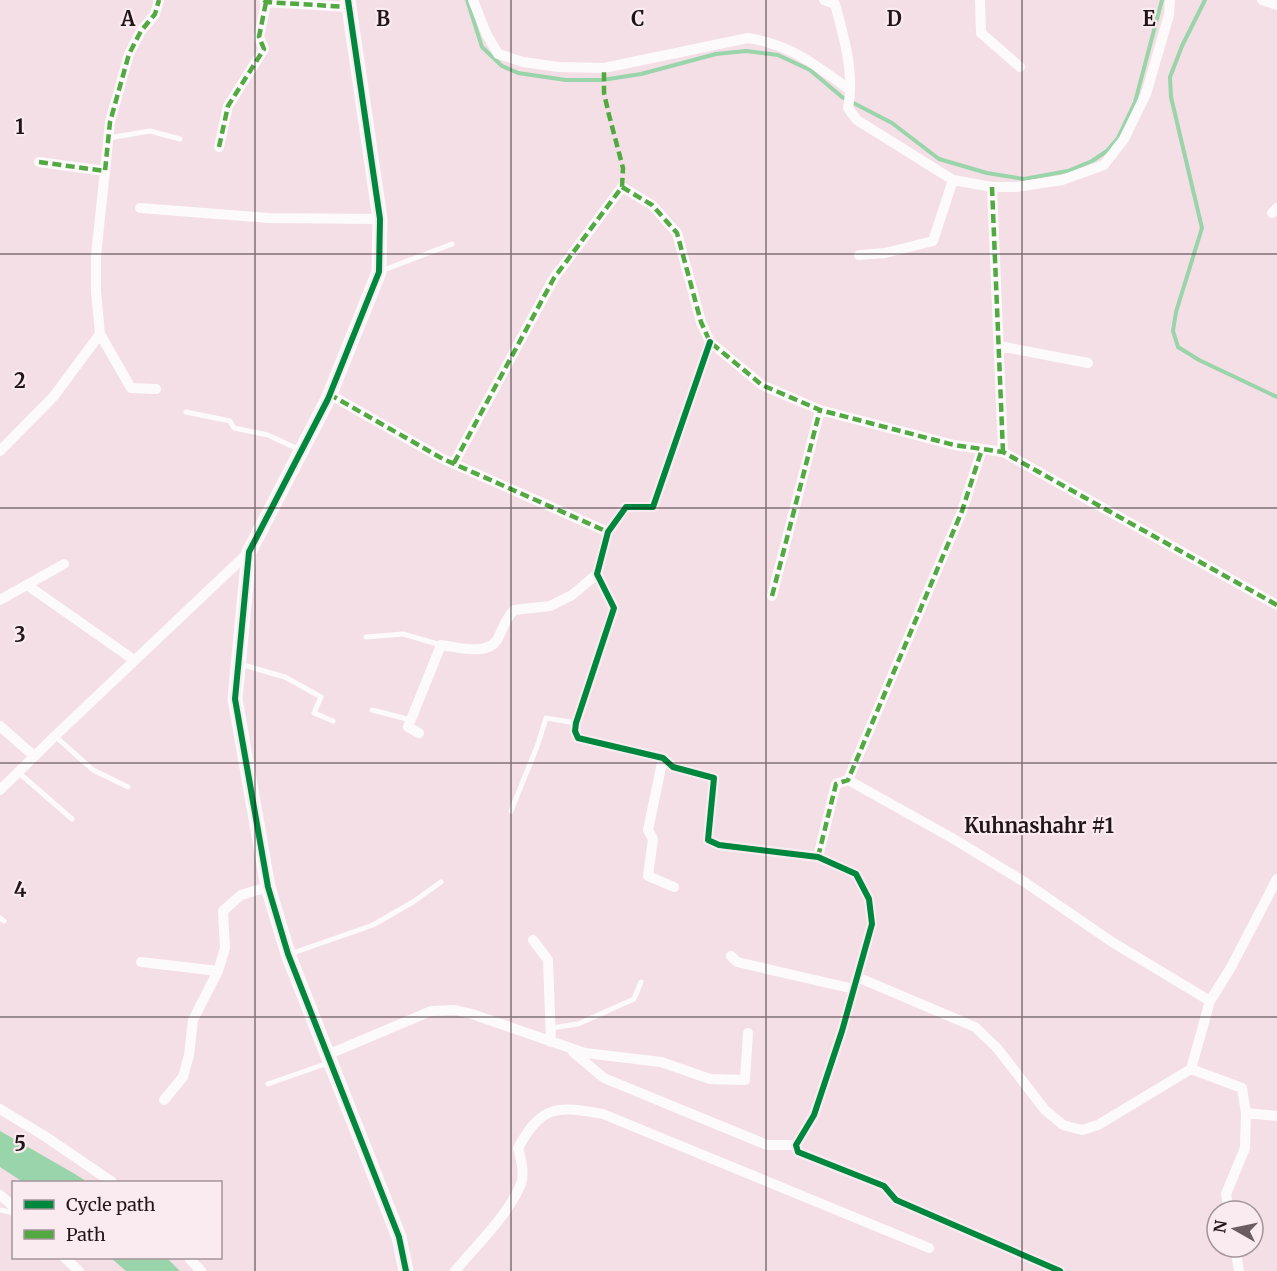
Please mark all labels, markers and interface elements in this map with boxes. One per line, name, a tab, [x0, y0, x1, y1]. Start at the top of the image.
text: A	[120, 6, 136, 31]
text: B	[376, 6, 390, 31]
text: C	[631, 6, 645, 31]
text: D	[886, 6, 902, 31]
text: E	[1142, 6, 1156, 31]
text: 1	[15, 114, 25, 139]
text: 2	[14, 368, 26, 393]
text: 3	[14, 622, 26, 647]
district label: Kuhnashahr #1	[964, 813, 1114, 838]
text: 4	[14, 877, 27, 902]
text: 5	[14, 1131, 26, 1156]
legend	[12, 1181, 222, 1259]
text: Cycle path	[66, 1193, 156, 1216]
north arrow	[1205, 1199, 1265, 1259]
text: N	[1209, 1218, 1231, 1234]
text: Path	[66, 1223, 106, 1246]

